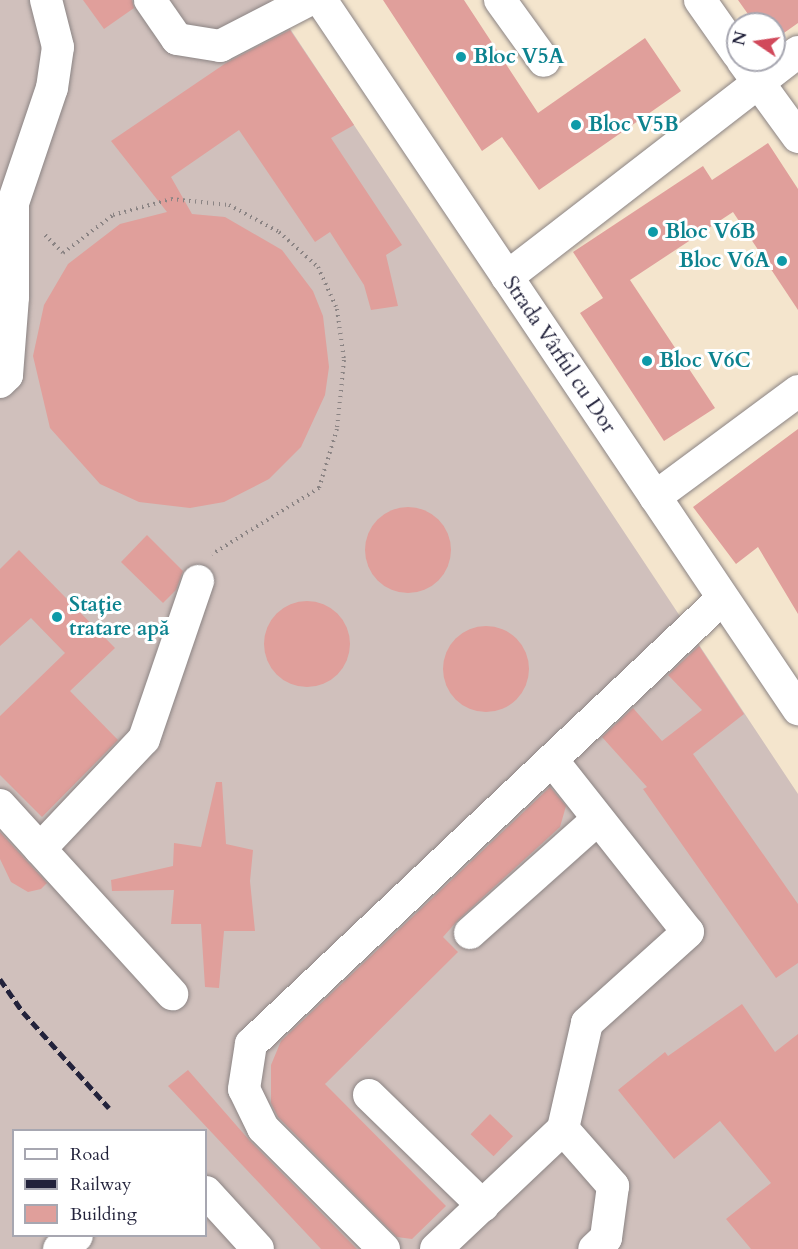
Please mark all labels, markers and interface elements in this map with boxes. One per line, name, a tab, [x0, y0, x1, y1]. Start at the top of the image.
north arrow	[726, 12, 786, 72]
text: N	[728, 29, 753, 48]
place label: Bloc V5A	[473, 44, 564, 70]
marker: Bloc V5A	[454, 50, 468, 64]
place label: Bloc V5B	[588, 112, 679, 138]
marker: Bloc V5B	[569, 118, 583, 132]
place label: Bloc V6B	[665, 219, 756, 245]
marker: Bloc V6B	[646, 225, 660, 239]
place label: Bloc V6A	[679, 248, 770, 274]
marker: Bloc V6A	[775, 254, 789, 268]
street label: Strada Vârful cu Dor	[497, 272, 621, 438]
place label: Bloc V6C	[659, 348, 751, 374]
marker: Bloc V6C	[640, 354, 654, 368]
place label: Stație tratare apă	[69, 592, 170, 642]
marker: Stație tratare apă	[50, 610, 64, 624]
legend	[12, 1129, 207, 1237]
text: Road	[70, 1142, 110, 1167]
text: Railway	[70, 1172, 132, 1197]
text: Building	[70, 1202, 137, 1227]

